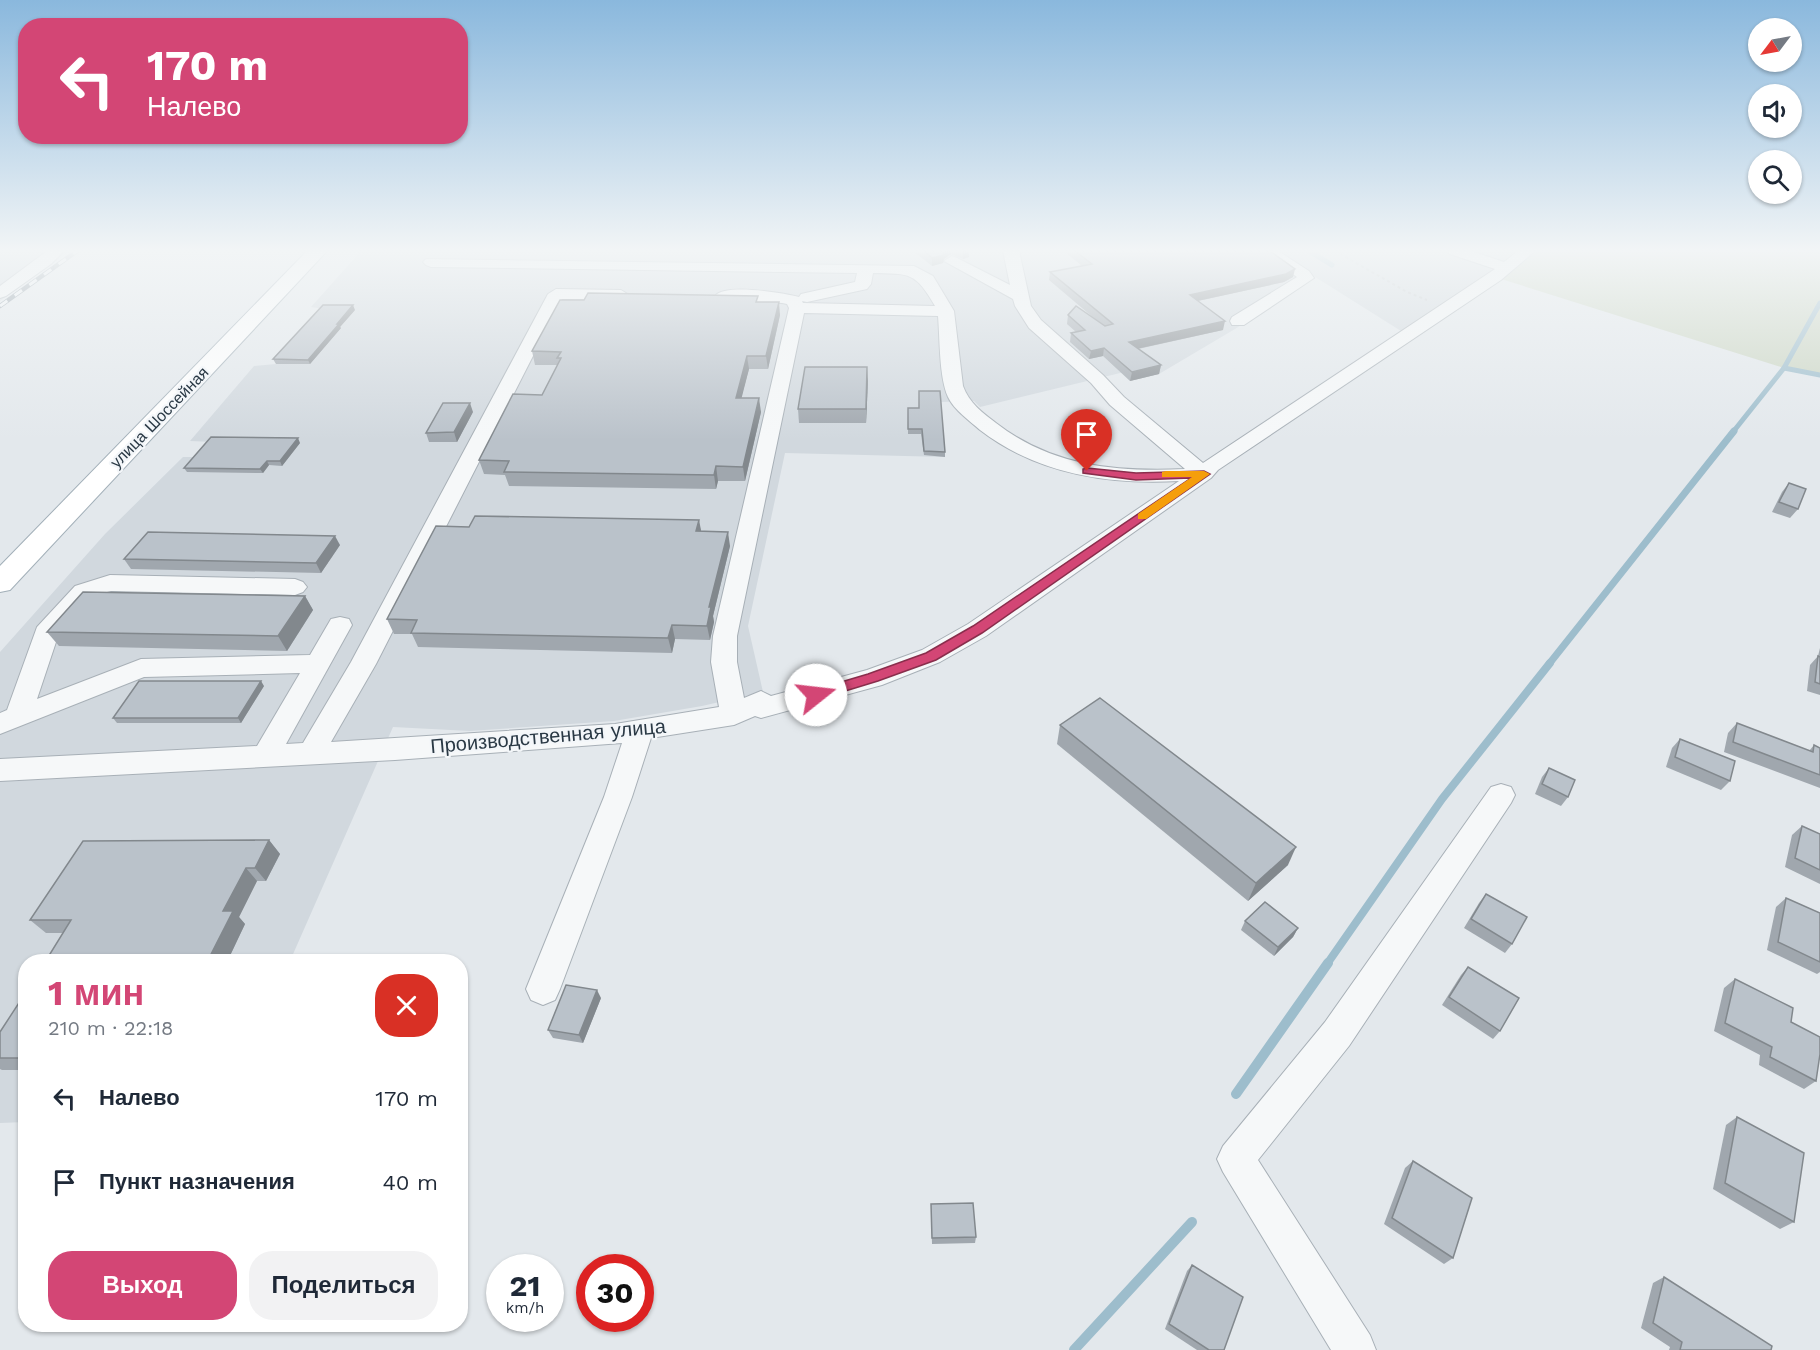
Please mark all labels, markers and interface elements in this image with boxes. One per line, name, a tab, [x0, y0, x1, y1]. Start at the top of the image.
north arrow	[1748, 18, 1802, 72]
map controls	[1748, 18, 1802, 204]
text: 170 m	[147, 41, 268, 90]
icon: left	[48, 42, 126, 120]
button: sound	[1748, 84, 1802, 138]
text: Налево	[147, 91, 241, 123]
button: search	[1748, 150, 1802, 204]
street label: улица Шоссейная	[106, 363, 212, 472]
pin	[1061, 409, 1112, 471]
icon: arrive	[1070, 418, 1103, 451]
position arrow	[784, 663, 848, 727]
street label: Производственная улица	[429, 714, 668, 758]
text: 1 мин	[48, 972, 144, 1014]
button: close	[375, 974, 438, 1037]
text: 210 m · 22:18	[48, 1016, 173, 1040]
icon: left	[48, 1082, 81, 1115]
text: Налево	[99, 1085, 180, 1110]
text: 170 m	[375, 1086, 438, 1111]
icon: arrive	[48, 1166, 81, 1199]
text: Пункт назначения	[99, 1169, 295, 1194]
text: 40 m	[382, 1170, 438, 1195]
button: Выход	[48, 1251, 237, 1320]
button: Поделиться	[249, 1251, 438, 1320]
speed limit sign: 30	[576, 1254, 654, 1332]
text: 21	[510, 1268, 540, 1303]
text: km/h	[506, 1299, 544, 1317]

